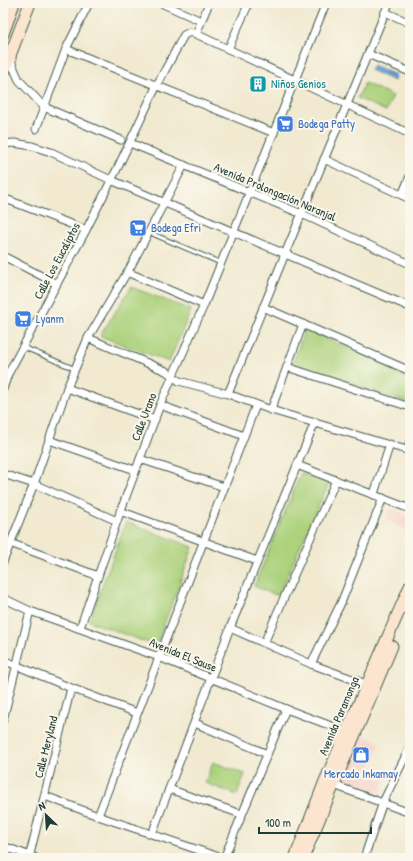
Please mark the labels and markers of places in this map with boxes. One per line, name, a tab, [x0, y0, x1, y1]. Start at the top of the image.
building icon: Niños Genios	[248, 74, 268, 94]
place label: Niños Genios	[271, 75, 326, 92]
supermarket icon: Bodega Patty	[275, 114, 295, 134]
place label: Bodega Patty	[298, 115, 355, 132]
supermarket icon: Bodega Efri	[128, 218, 148, 238]
place label: Bodega Efri	[151, 219, 201, 236]
supermarket icon: Lyanm	[13, 309, 33, 329]
place label: Lyanm	[36, 310, 64, 327]
shop icon: Mercado Inkamay	[351, 745, 371, 765]
place label: Mercado Inkamay	[324, 765, 398, 782]

